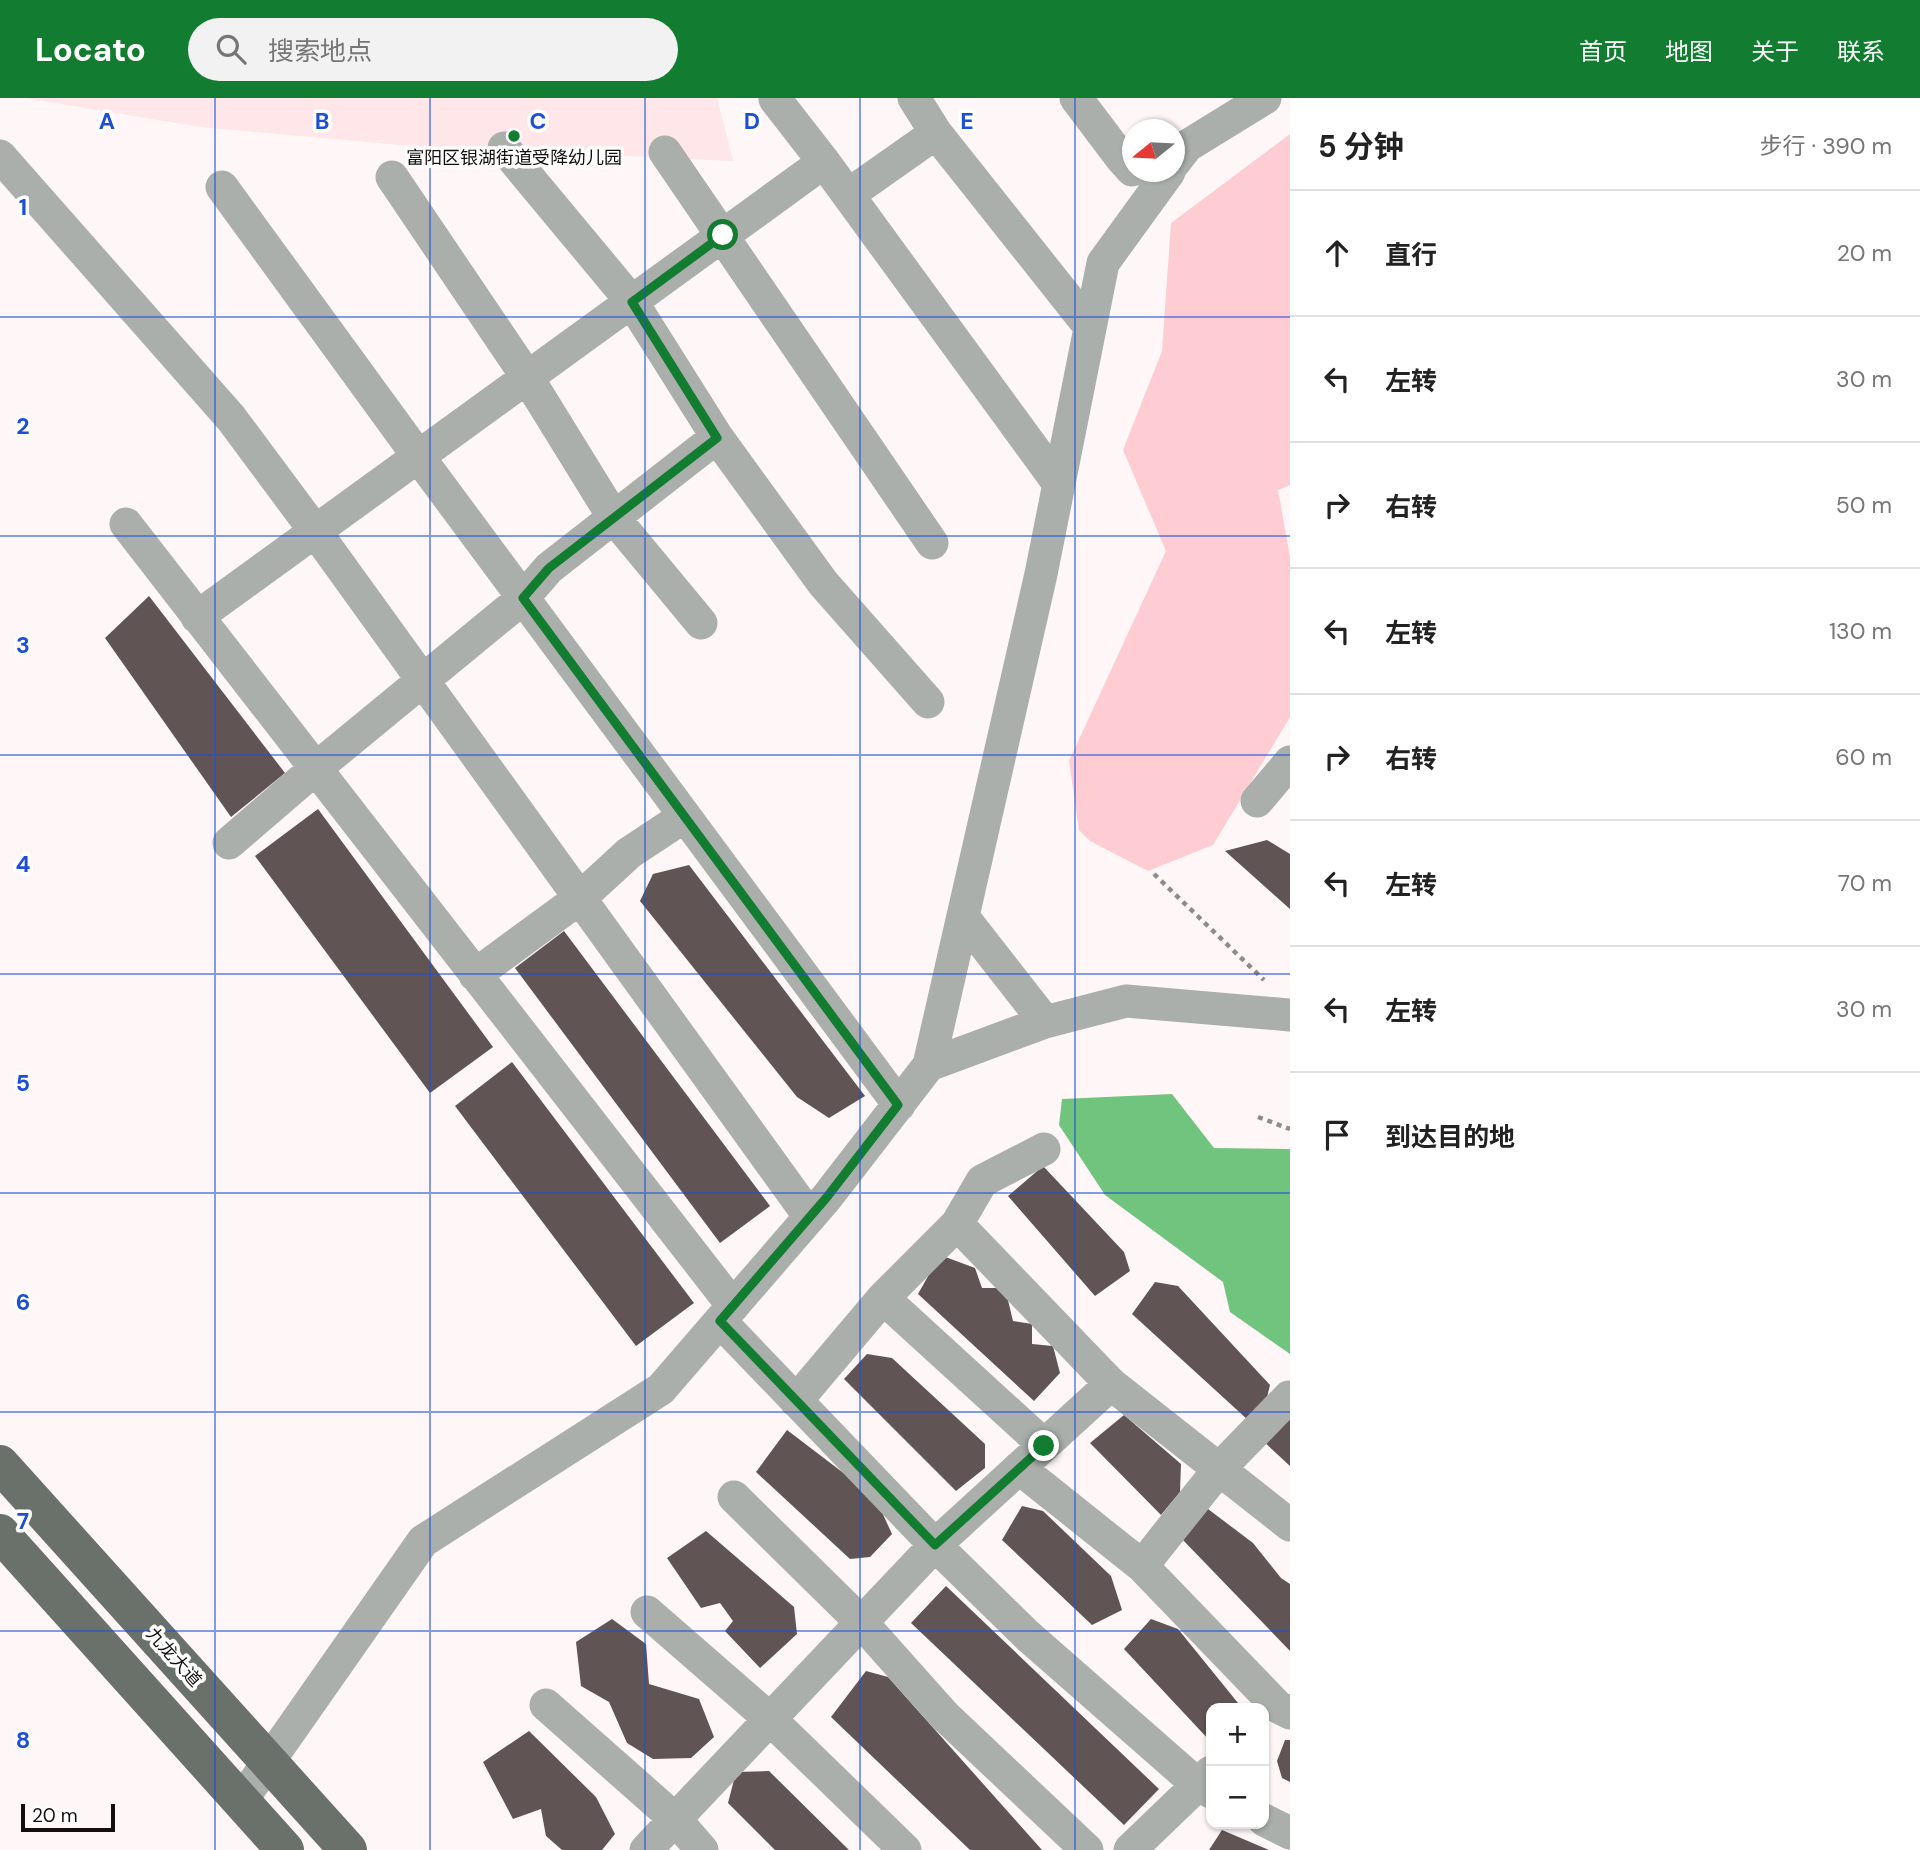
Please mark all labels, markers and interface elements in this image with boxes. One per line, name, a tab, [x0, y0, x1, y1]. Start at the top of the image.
search box	[188, 18, 678, 81]
text: Locato	[35, 28, 146, 71]
icon: search	[212, 30, 250, 68]
text: 搜索地点	[268, 34, 372, 68]
text: 首页	[1579, 36, 1627, 67]
text: 地图	[1665, 36, 1713, 67]
text: 关于	[1751, 36, 1799, 67]
text: 联系	[1837, 36, 1885, 67]
text: A	[99, 106, 115, 136]
text: B	[315, 106, 329, 136]
text: C	[530, 106, 546, 136]
text: D	[744, 106, 760, 136]
text: E	[960, 106, 974, 136]
north arrow	[1122, 119, 1185, 182]
text: 5 分钟	[1318, 127, 1404, 166]
marker: 富阳区银湖街道受降幼儿园	[506, 128, 522, 144]
text: 步行 · 390 m	[1759, 131, 1892, 161]
place label: 富阳区银湖街道受降幼儿园	[406, 146, 622, 170]
text: 1	[19, 192, 27, 222]
route start	[707, 219, 738, 250]
icon: ahead	[1318, 234, 1356, 272]
text: 直行	[1385, 238, 1437, 272]
text: 20 m	[1837, 238, 1892, 268]
icon: left	[1318, 360, 1356, 398]
text: 左转	[1385, 364, 1437, 398]
text: 30 m	[1836, 364, 1892, 394]
text: 2	[16, 411, 30, 441]
icon: right	[1318, 486, 1356, 524]
text: 右转	[1385, 490, 1437, 524]
text: 50 m	[1836, 490, 1892, 520]
icon: left	[1318, 612, 1356, 650]
text: 左转	[1385, 616, 1437, 650]
text: 130 m	[1829, 616, 1892, 646]
text: 3	[16, 630, 30, 660]
icon: right	[1318, 738, 1356, 776]
text: 右转	[1385, 742, 1437, 776]
text: 60 m	[1835, 742, 1892, 772]
text: 4	[16, 849, 31, 879]
icon: left	[1318, 864, 1356, 902]
text: 左转	[1385, 868, 1437, 902]
text: 70 m	[1838, 868, 1892, 898]
icon: left	[1318, 990, 1356, 1028]
text: 左转	[1385, 994, 1437, 1028]
text: 30 m	[1836, 994, 1892, 1024]
text: 5	[16, 1068, 30, 1098]
icon: arrive	[1318, 1116, 1356, 1154]
text: 到达目的地	[1385, 1120, 1515, 1154]
text: 6	[16, 1287, 30, 1317]
route end	[1028, 1430, 1059, 1461]
text: 7	[17, 1506, 29, 1536]
street label: 九龙大道	[141, 1622, 207, 1692]
map controls	[1206, 1703, 1269, 1829]
button: +	[1206, 1703, 1269, 1766]
text: 8	[16, 1725, 30, 1755]
button: −	[1206, 1766, 1269, 1829]
scale bar	[21, 1801, 116, 1833]
text: 20 m	[32, 1803, 78, 1828]

